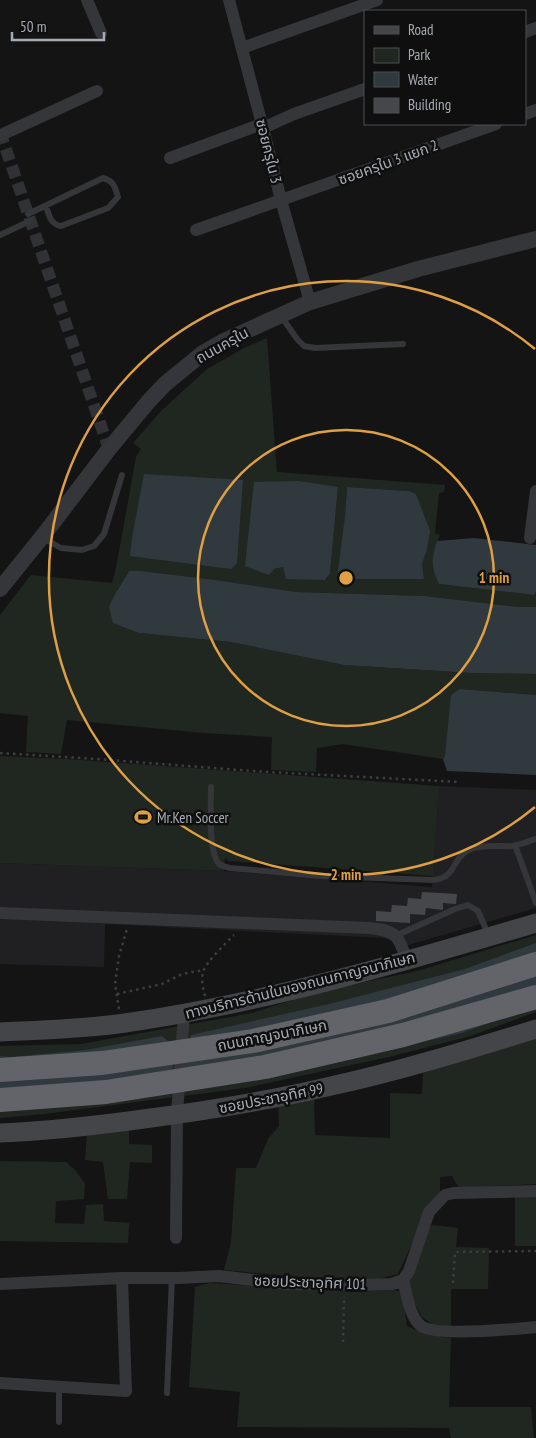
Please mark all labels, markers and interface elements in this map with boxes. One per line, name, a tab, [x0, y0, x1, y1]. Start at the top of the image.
scale bar	[12, 10, 105, 42]
legend	[364, 10, 526, 125]
text: 50 m	[20, 17, 46, 36]
text: Road	[408, 20, 434, 39]
text: Park	[408, 45, 430, 64]
text: Water	[408, 70, 439, 89]
text: Building	[408, 95, 451, 114]
street label: ซอยครุใน 3	[252, 117, 286, 185]
street label: ซอยครุใน 3 แยก 2	[335, 135, 441, 189]
street label: ถนนครุใน	[192, 323, 252, 367]
text: 1 min	[479, 568, 509, 587]
centre of rings	[337, 569, 355, 587]
sports icon: Mr.Ken Soccer	[133, 807, 153, 827]
place label: Mr.Ken Soccer	[157, 808, 230, 827]
text: 2 min	[331, 865, 361, 884]
street label: ทางบริการด้านในของถนนกาญจนาภิเษก	[183, 947, 417, 1023]
street label: ถนนกาญจนาภิเษก	[216, 1015, 328, 1055]
street label: ซอยประชาอุทิศ 99	[217, 1079, 325, 1117]
street label: ซอยประชาอุทิศ 101	[254, 1271, 366, 1293]

